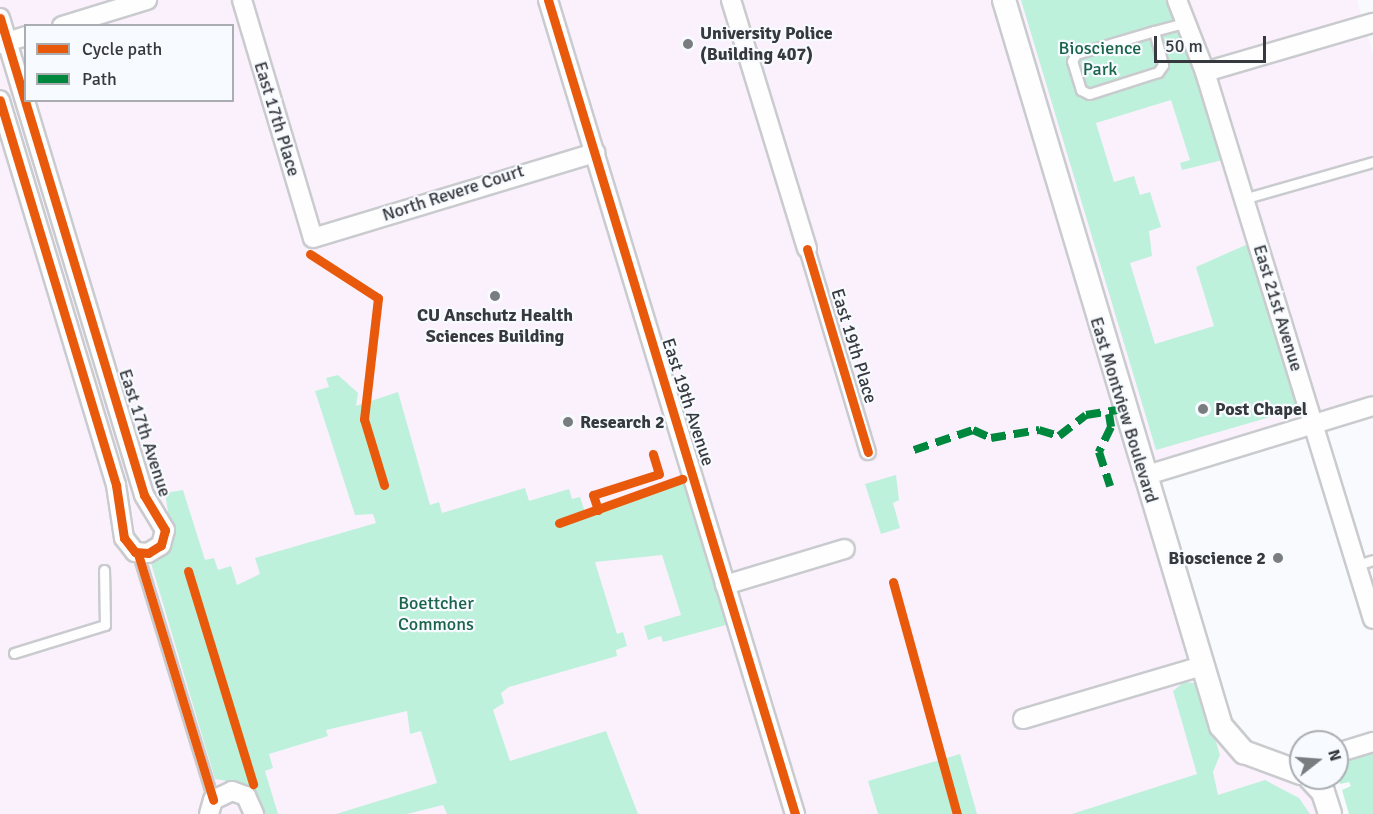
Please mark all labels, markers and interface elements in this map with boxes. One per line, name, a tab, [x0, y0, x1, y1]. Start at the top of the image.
place label: University Police (Building 407)	[700, 23, 833, 66]
legend	[24, 24, 234, 102]
scale bar	[1157, 24, 1270, 62]
text: 50 m	[1165, 35, 1203, 57]
marker: University Police (Building 407)	[681, 37, 695, 51]
text: Cycle path	[82, 38, 162, 60]
park label: Bioscience Park	[1059, 38, 1141, 80]
street label: East 17th Place	[249, 59, 305, 179]
text: Path	[82, 68, 117, 90]
street label: North Revere Court	[380, 160, 526, 226]
street label: East 21st Avenue	[1248, 242, 1308, 374]
street label: East 19th Place	[826, 286, 882, 406]
marker: CU Anschutz Health Sciences Building	[488, 289, 502, 303]
place label: CU Anschutz Health Sciences Building	[417, 305, 573, 348]
street label: East Montview Boulevard	[1085, 314, 1163, 506]
street label: East 19th Avenue	[657, 335, 719, 469]
street label: East 17th Avenue	[114, 366, 176, 500]
place label: Post Chapel	[1215, 398, 1307, 420]
marker: Post Chapel	[1196, 402, 1210, 416]
place label: Research 2	[580, 411, 665, 433]
marker: Research 2	[561, 415, 575, 429]
place label: Bioscience 2	[1168, 547, 1266, 569]
marker: Bioscience 2	[1271, 551, 1285, 565]
park label: Boettcher Commons	[398, 593, 474, 636]
north arrow	[1289, 730, 1349, 790]
text: N	[1323, 747, 1345, 764]

